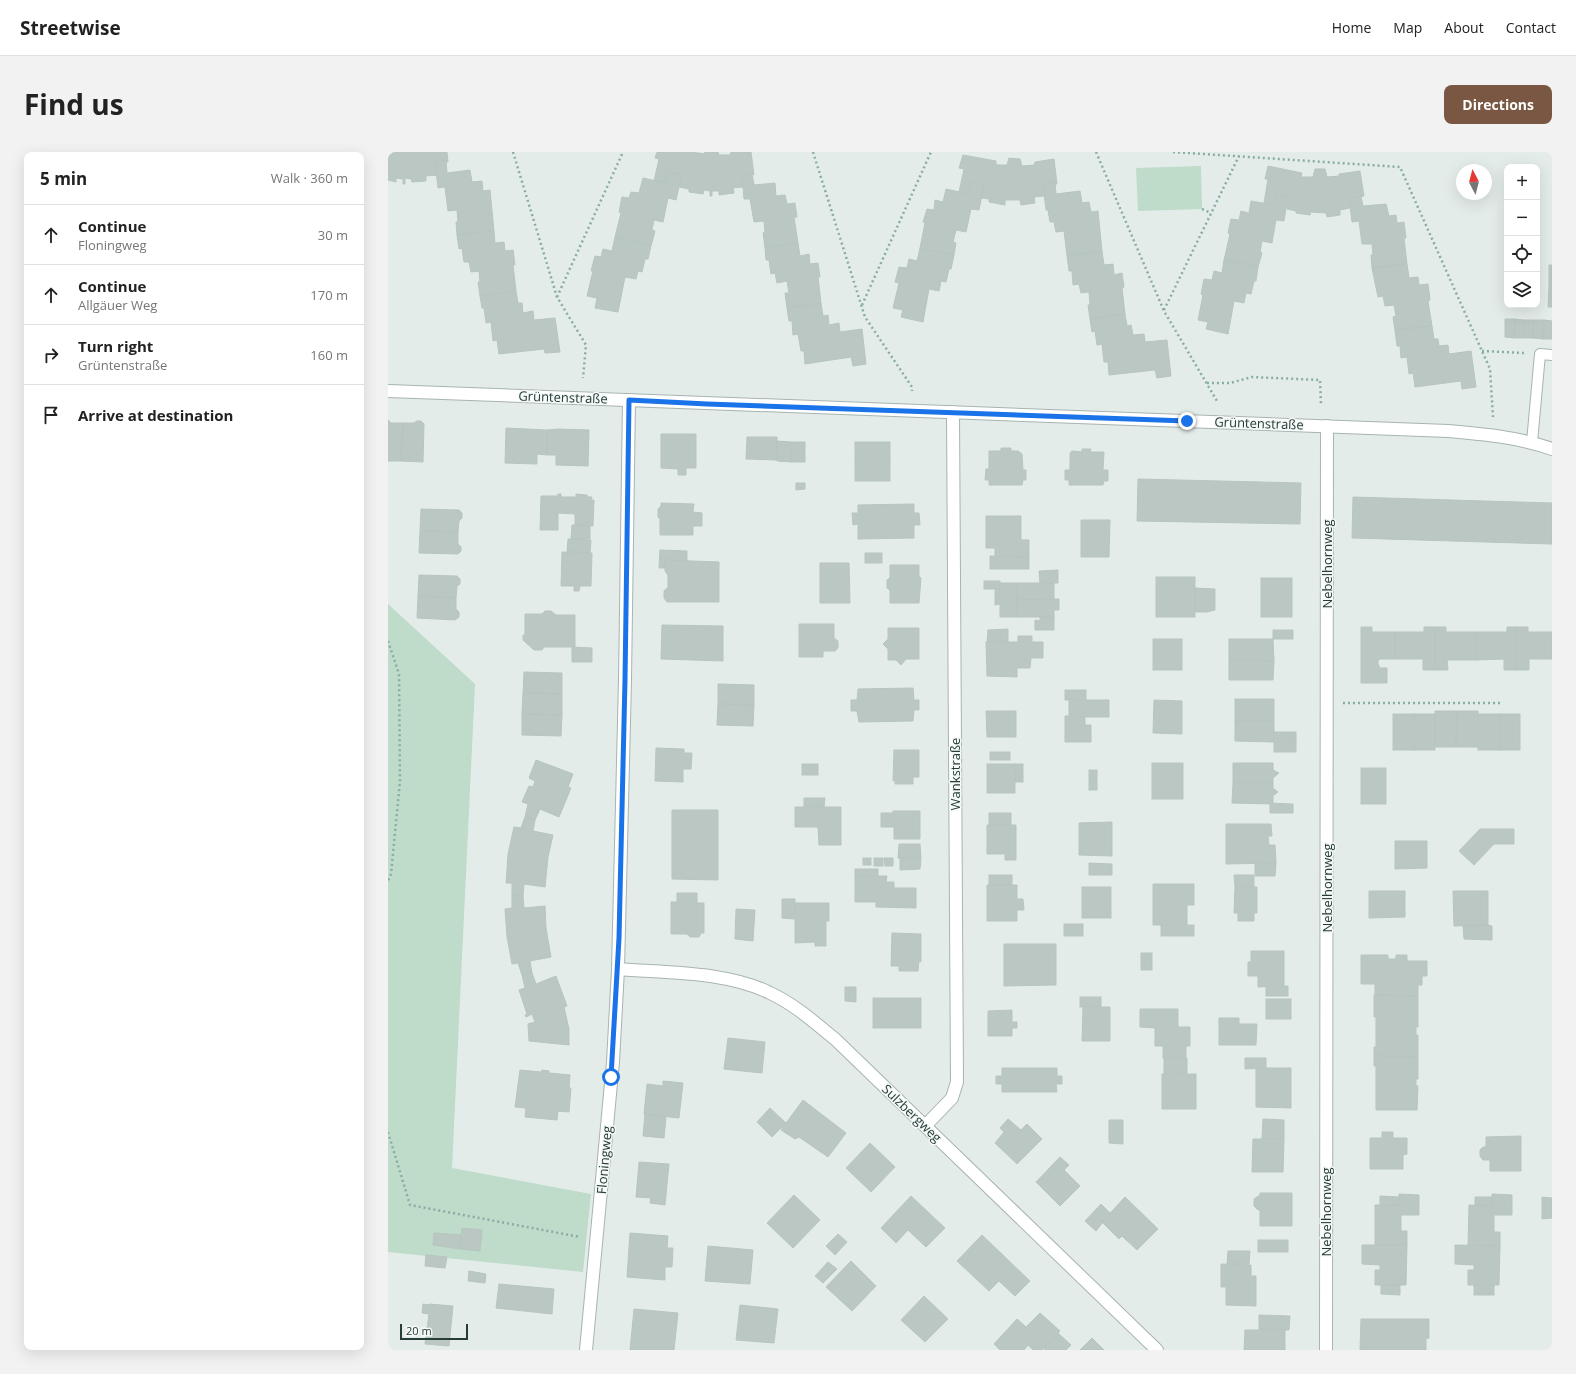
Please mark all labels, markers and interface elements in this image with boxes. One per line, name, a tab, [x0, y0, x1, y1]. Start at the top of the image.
text: Streetwise	[20, 15, 121, 41]
text: Home	[1332, 18, 1371, 37]
text: Map	[1393, 18, 1422, 37]
text: About	[1444, 18, 1484, 37]
text: Contact	[1506, 18, 1556, 37]
text: Find us	[24, 85, 124, 123]
button: Directions	[1444, 85, 1552, 124]
north arrow	[1456, 164, 1492, 200]
map controls	[1504, 164, 1540, 308]
button: +	[1504, 164, 1540, 200]
text: 5 min	[40, 167, 87, 190]
text: Walk · 360 m	[271, 169, 348, 187]
button: −	[1504, 200, 1540, 236]
text: Continue	[78, 216, 146, 236]
icon: ahead	[40, 224, 62, 246]
text: 30 m	[318, 226, 348, 244]
text: Floningweg	[78, 236, 147, 254]
button: locate	[1504, 236, 1540, 272]
button: layers	[1504, 272, 1540, 308]
text: Continue	[78, 276, 146, 296]
icon: ahead	[40, 284, 62, 306]
text: 170 m	[310, 286, 348, 304]
text: Allgäuer Weg	[78, 296, 157, 314]
text: Turn right	[78, 336, 153, 356]
icon: right	[40, 344, 62, 366]
text: 160 m	[310, 346, 348, 364]
text: Grüntenstraße	[78, 356, 167, 374]
street label: Grüntenstraße	[518, 386, 608, 408]
icon: arrive	[40, 404, 62, 426]
text: Arrive at destination	[78, 405, 233, 425]
route end	[1178, 412, 1196, 430]
street label: Grüntenstraße	[1214, 412, 1304, 434]
street label: Nebelhornweg	[1318, 519, 1336, 609]
street label: Wankstraße	[946, 738, 964, 810]
street label: Nebelhornweg	[1318, 843, 1336, 933]
route start	[602, 1068, 620, 1086]
street label: Sulzbergweg	[878, 1080, 946, 1146]
street label: Floningweg	[592, 1125, 616, 1195]
street label: Nebelhornweg	[1317, 1167, 1335, 1257]
scale bar	[400, 1322, 468, 1341]
text: 20 m	[406, 1323, 432, 1338]

